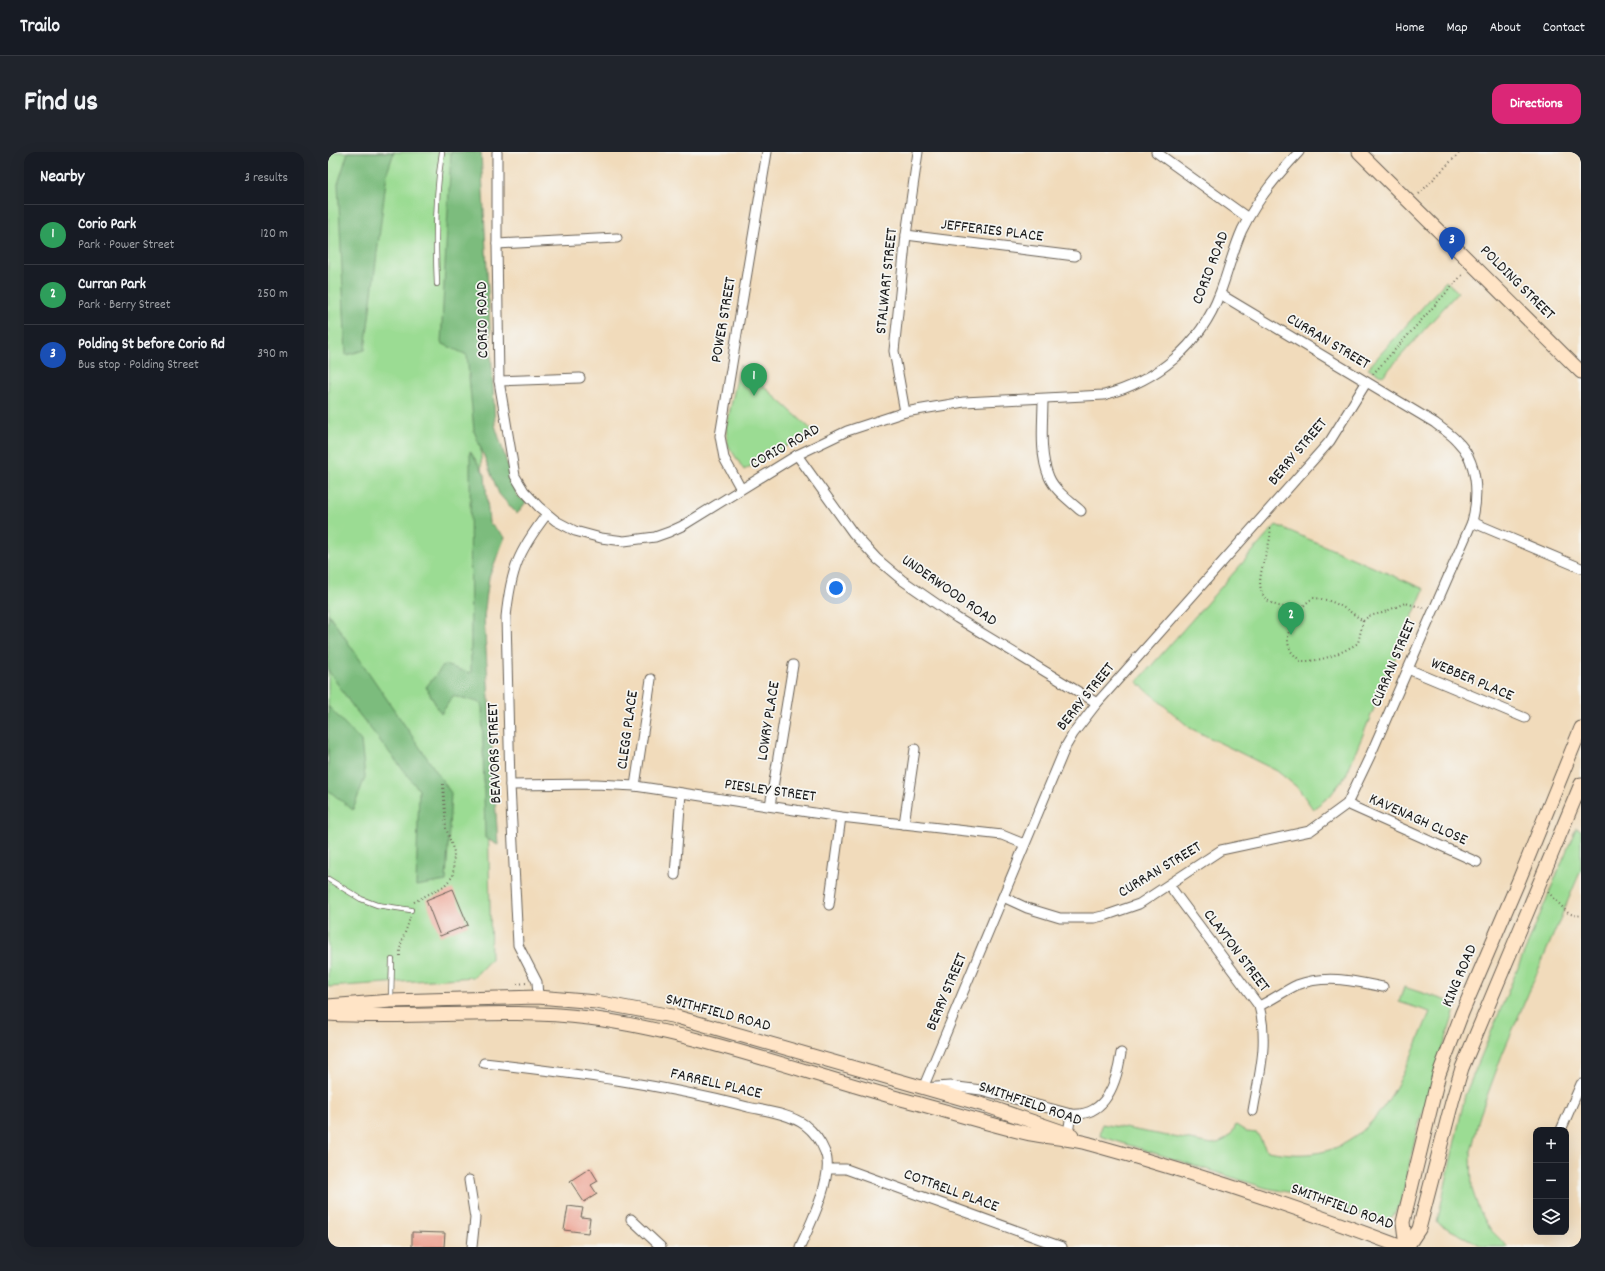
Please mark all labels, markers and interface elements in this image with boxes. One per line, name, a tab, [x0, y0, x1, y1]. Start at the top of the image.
text: Trailo	[20, 14, 60, 41]
text: Home	[1395, 18, 1424, 38]
text: Map	[1446, 18, 1468, 38]
text: About	[1490, 18, 1521, 38]
text: Contact	[1543, 18, 1585, 38]
text: Find us	[24, 84, 98, 124]
button: Directions	[1492, 84, 1581, 124]
text: Nearby	[40, 166, 84, 190]
text: 3 results	[244, 169, 288, 188]
street label: JEFFERIES PLACE	[939, 213, 1045, 249]
text: Corio Park	[78, 214, 136, 236]
text: 1	[52, 225, 54, 244]
text: 120 m	[260, 225, 288, 244]
street label: STALWART STREET	[870, 226, 904, 335]
pin: 3	[1439, 227, 1465, 260]
street label: CORIO ROAD	[1187, 228, 1235, 308]
text: Park · Power Street	[78, 236, 174, 255]
street label: POLDING STREET	[1474, 240, 1560, 326]
text: Curran Park	[78, 274, 146, 296]
street label: POWER STREET	[705, 275, 743, 365]
street label: CORIO ROAD	[471, 281, 495, 359]
text: 2	[50, 285, 56, 304]
text: 250 m	[257, 285, 288, 304]
text: Park · Berry Street	[78, 296, 170, 315]
street label: CURRAN STREET	[1282, 308, 1375, 376]
text: Polding St before Corio Rd	[78, 334, 225, 356]
text: 3	[50, 345, 56, 364]
text: 390 m	[257, 345, 288, 364]
text: Bus stop · Polding Street	[78, 356, 199, 375]
pin: 1	[741, 363, 767, 396]
street label: BERRY STREET	[1263, 413, 1334, 491]
street label: CORIO ROAD	[746, 418, 824, 476]
street label: UNDERWOOD ROAD	[896, 549, 1002, 633]
your location	[826, 578, 846, 598]
pin: 2	[1278, 602, 1304, 635]
street label: CURRAN STREET	[1365, 615, 1423, 711]
street label: WEBBER PLACE	[1427, 652, 1518, 708]
street label: BERRY STREET	[1051, 657, 1121, 736]
street label: LOWRY PLACE	[751, 679, 787, 762]
street label: CLEGG PLACE	[611, 688, 645, 771]
street label: BEAVORS STREET	[482, 701, 508, 804]
street label: PIESLEY STREET	[723, 773, 818, 809]
street label: KAVENAGH CLOSE	[1365, 788, 1472, 852]
street label: CURRAN STREET	[1114, 836, 1207, 904]
street label: CLAYTON STREET	[1197, 905, 1275, 998]
street label: KING ROAD	[1437, 941, 1483, 1011]
street label: BERRY STREET	[920, 949, 974, 1034]
street label: SMITHFIELD ROAD	[663, 988, 773, 1038]
street label: FARRELL PLACE	[668, 1062, 765, 1106]
street label: SMITHFIELD ROAD	[975, 1076, 1085, 1132]
map controls	[1533, 1127, 1569, 1235]
button: +	[1533, 1127, 1569, 1163]
street label: COTTRELL PLACE	[900, 1163, 1002, 1219]
button: −	[1533, 1163, 1569, 1199]
street label: SMITHFIELD ROAD	[1287, 1178, 1397, 1236]
button: layers	[1533, 1199, 1569, 1235]

